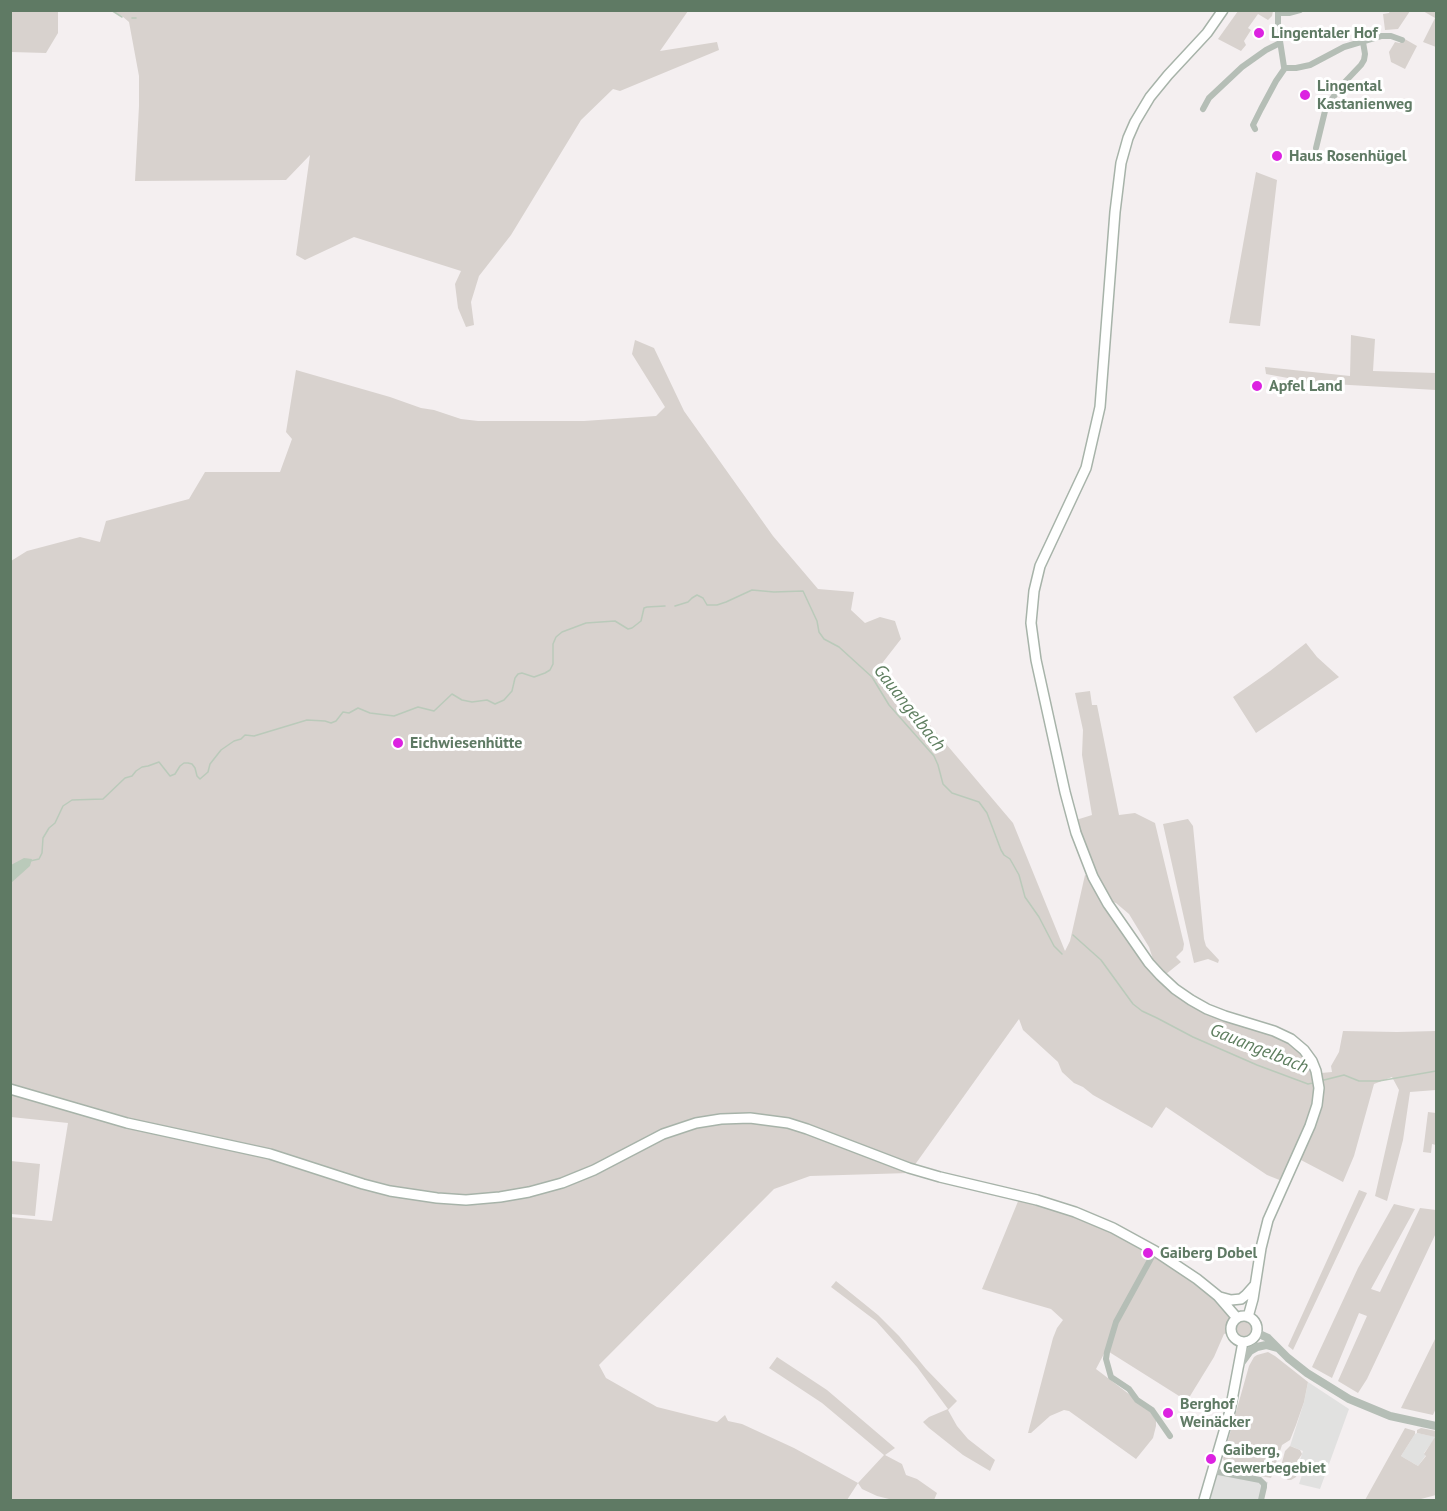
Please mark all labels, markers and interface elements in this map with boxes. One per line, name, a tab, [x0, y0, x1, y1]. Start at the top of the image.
place label: Lingentaler Hof	[1271, 23, 1378, 43]
marker: Lingentaler Hof	[1252, 26, 1266, 40]
place label: Lingental Kastanienweg	[1317, 76, 1413, 114]
marker: Lingental Kastanienweg	[1298, 88, 1312, 102]
place label: Haus Rosenhügel	[1289, 146, 1407, 166]
marker: Haus Rosenhügel	[1270, 149, 1284, 163]
place label: Apfel Land	[1269, 376, 1343, 396]
marker: Apfel Land	[1250, 379, 1264, 393]
water label: Gauangelbach	[868, 660, 950, 756]
place label: Eichwiesenhütte	[410, 733, 522, 753]
marker: Eichwiesenhütte	[391, 736, 405, 750]
water label: Gauangelbach	[1207, 1019, 1311, 1079]
place label: Gaiberg Dobel	[1160, 1243, 1257, 1263]
marker: Gaiberg Dobel	[1141, 1246, 1155, 1260]
place label: Berghof Weinäcker	[1180, 1394, 1250, 1432]
marker: Berghof Weinäcker	[1161, 1406, 1175, 1420]
place label: Gaiberg, Gewerbegebiet	[1223, 1440, 1326, 1478]
marker: Gaiberg, Gewerbegebiet	[1204, 1452, 1218, 1466]

